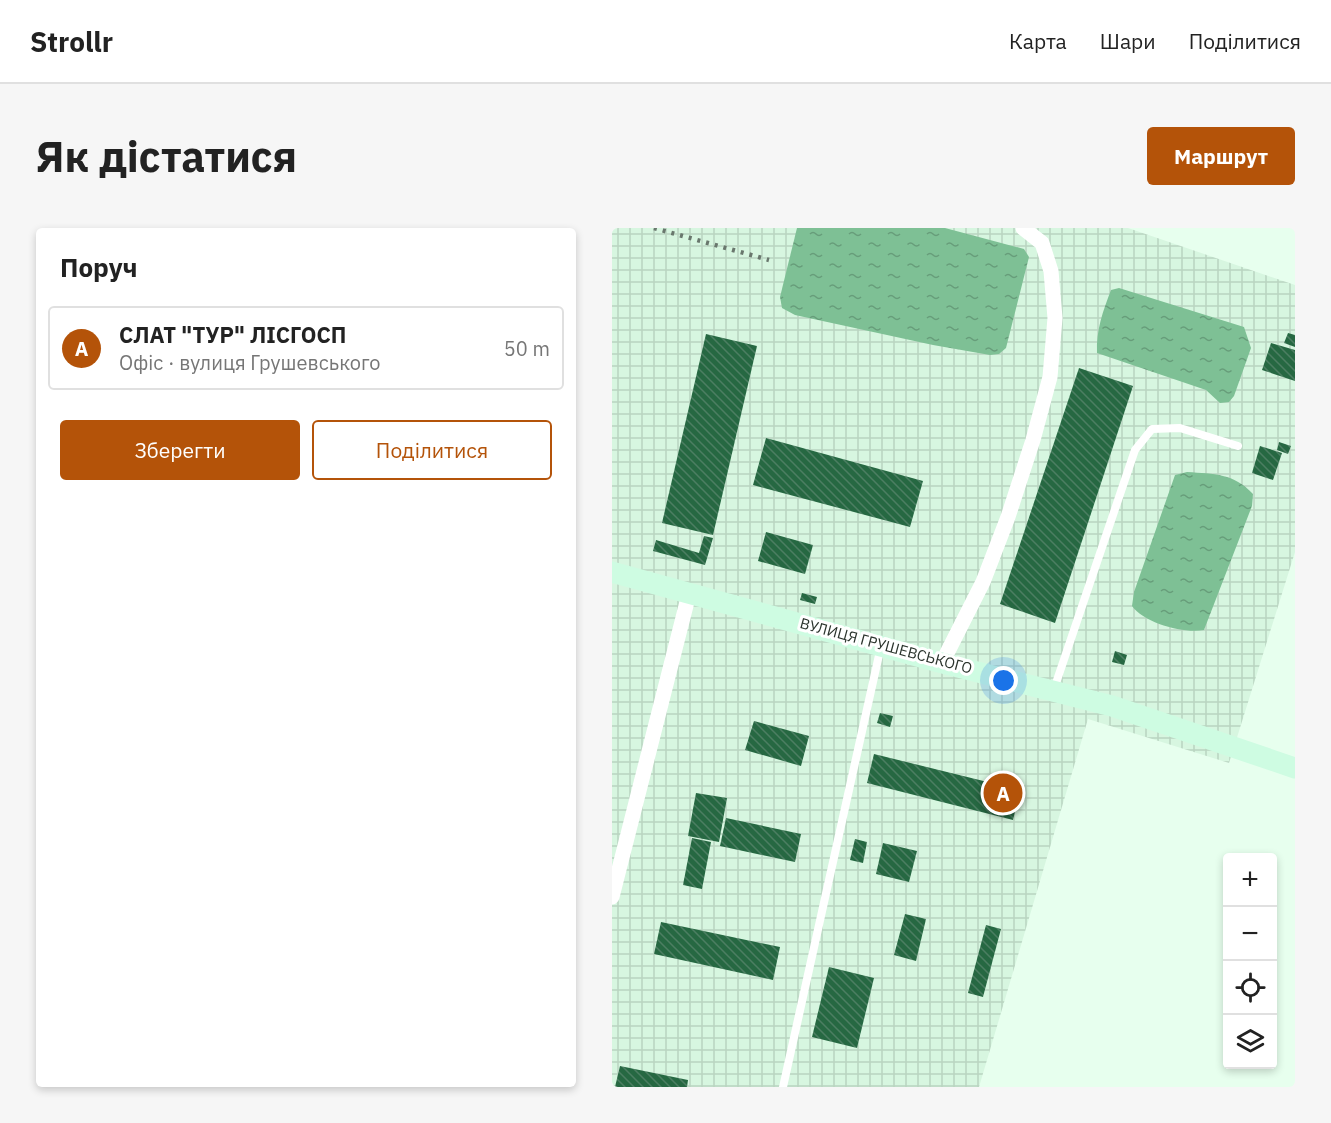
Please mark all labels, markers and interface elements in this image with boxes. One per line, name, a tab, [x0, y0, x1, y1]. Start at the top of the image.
text: Strollr	[30, 23, 113, 60]
text: Карта	[1009, 27, 1067, 55]
text: Шари	[1100, 27, 1156, 55]
text: Поділитися	[1189, 27, 1301, 55]
button: Маршрут	[1147, 127, 1295, 185]
text: Як дістатися	[36, 129, 297, 184]
text: Поруч	[60, 250, 138, 284]
text: СЛАТ "ТУР" ЛІСГОСП	[119, 320, 346, 349]
text: A	[75, 335, 88, 362]
text: 50 m	[504, 335, 550, 362]
text: Офіс · вулиця Грушевського	[119, 349, 381, 376]
button: Зберегти	[60, 420, 300, 480]
button: Поділитися	[312, 420, 552, 480]
street label: ВУЛИЦЯ ГРУШЕВСЬКОГО	[798, 613, 974, 678]
your location	[989, 666, 1018, 695]
pin: A	[984, 770, 1022, 816]
map controls	[1223, 853, 1277, 1069]
button: +	[1223, 853, 1277, 907]
button: −	[1223, 907, 1277, 961]
button: locate	[1223, 961, 1277, 1015]
button: layers	[1223, 1015, 1277, 1069]

